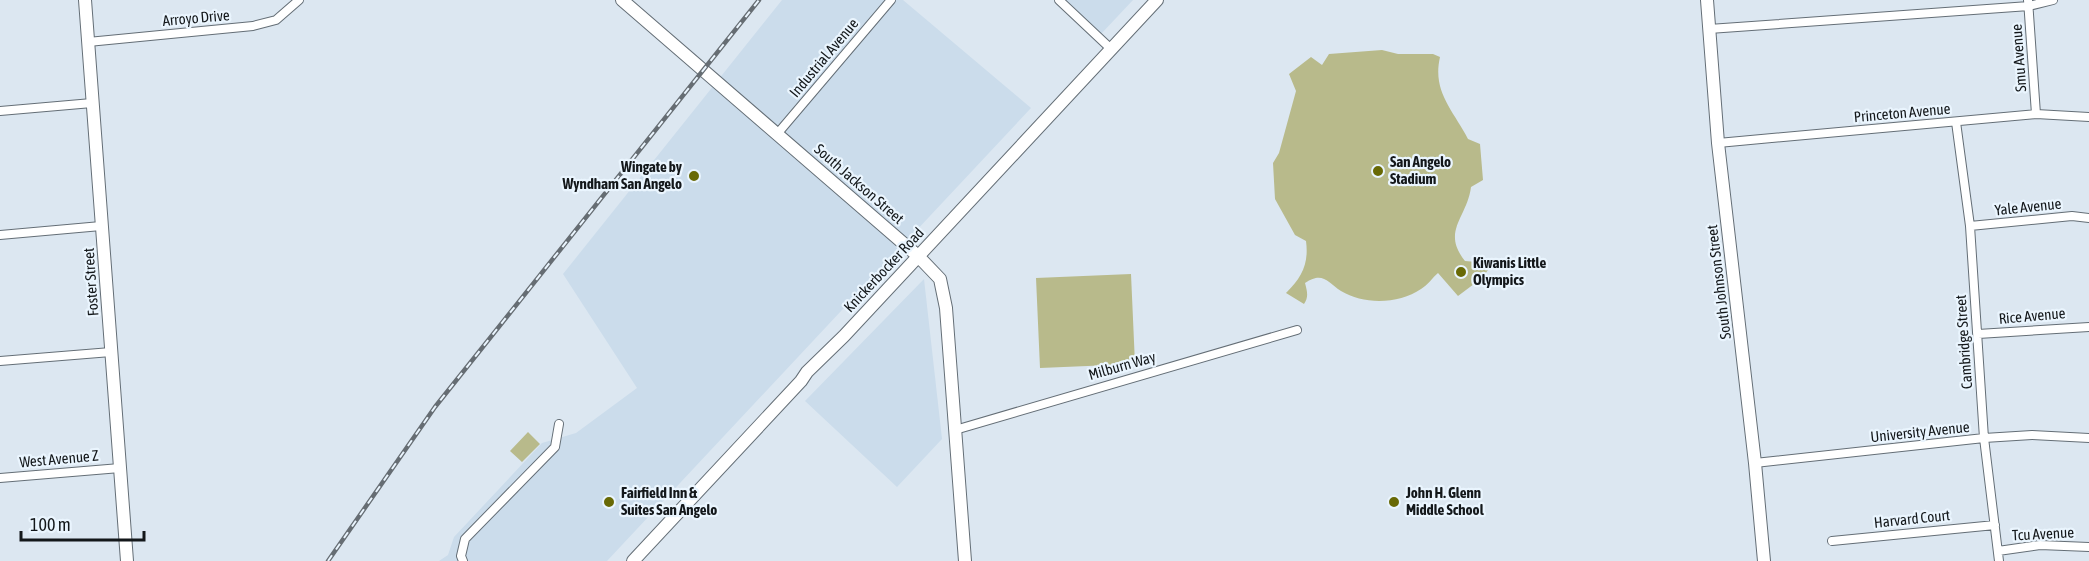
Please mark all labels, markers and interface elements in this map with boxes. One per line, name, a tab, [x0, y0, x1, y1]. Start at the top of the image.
street label: Arroyo Drive	[162, 6, 230, 29]
street label: Industrial Avenue	[786, 15, 862, 100]
street label: Smu Avenue	[2008, 23, 2029, 93]
street label: Princeton Avenue	[1853, 100, 1951, 125]
street label: South Jackson Street	[811, 140, 907, 227]
place label: San Angelo Stadium	[1390, 153, 1451, 187]
place label: Wingate by Wyndham San Angelo	[561, 158, 683, 192]
marker: San Angelo Stadium	[1371, 164, 1385, 178]
marker: Wingate by Wyndham San Angelo	[687, 169, 701, 183]
street label: Yale Avenue	[1994, 195, 2062, 218]
street label: Knickerbocker Road	[840, 224, 927, 315]
street label: South Johnson Street	[1703, 224, 1734, 340]
street label: Foster Street	[80, 247, 101, 317]
place label: Kiwanis Little Olympics	[1473, 254, 1546, 288]
marker: Kiwanis Little Olympics	[1454, 265, 1468, 279]
street label: Cambridge Street	[1952, 294, 1975, 390]
street label: Rice Avenue	[1998, 304, 2066, 327]
street label: Milburn Way	[1086, 348, 1157, 383]
street label: University Avenue	[1869, 418, 1971, 445]
street label: West Avenue Z	[19, 447, 99, 470]
place label: Fairfield Inn & Suites San Angelo	[621, 484, 717, 518]
place label: John H. Glenn Middle School	[1405, 484, 1485, 518]
marker: Fairfield Inn & Suites San Angelo	[602, 495, 616, 509]
marker: John H. Glenn Middle School	[1387, 495, 1401, 509]
scale bar	[21, 504, 144, 542]
street label: Harvard Court	[1873, 506, 1951, 531]
text: 100 m	[30, 514, 71, 535]
street label: Tcu Avenue	[2012, 523, 2075, 544]

